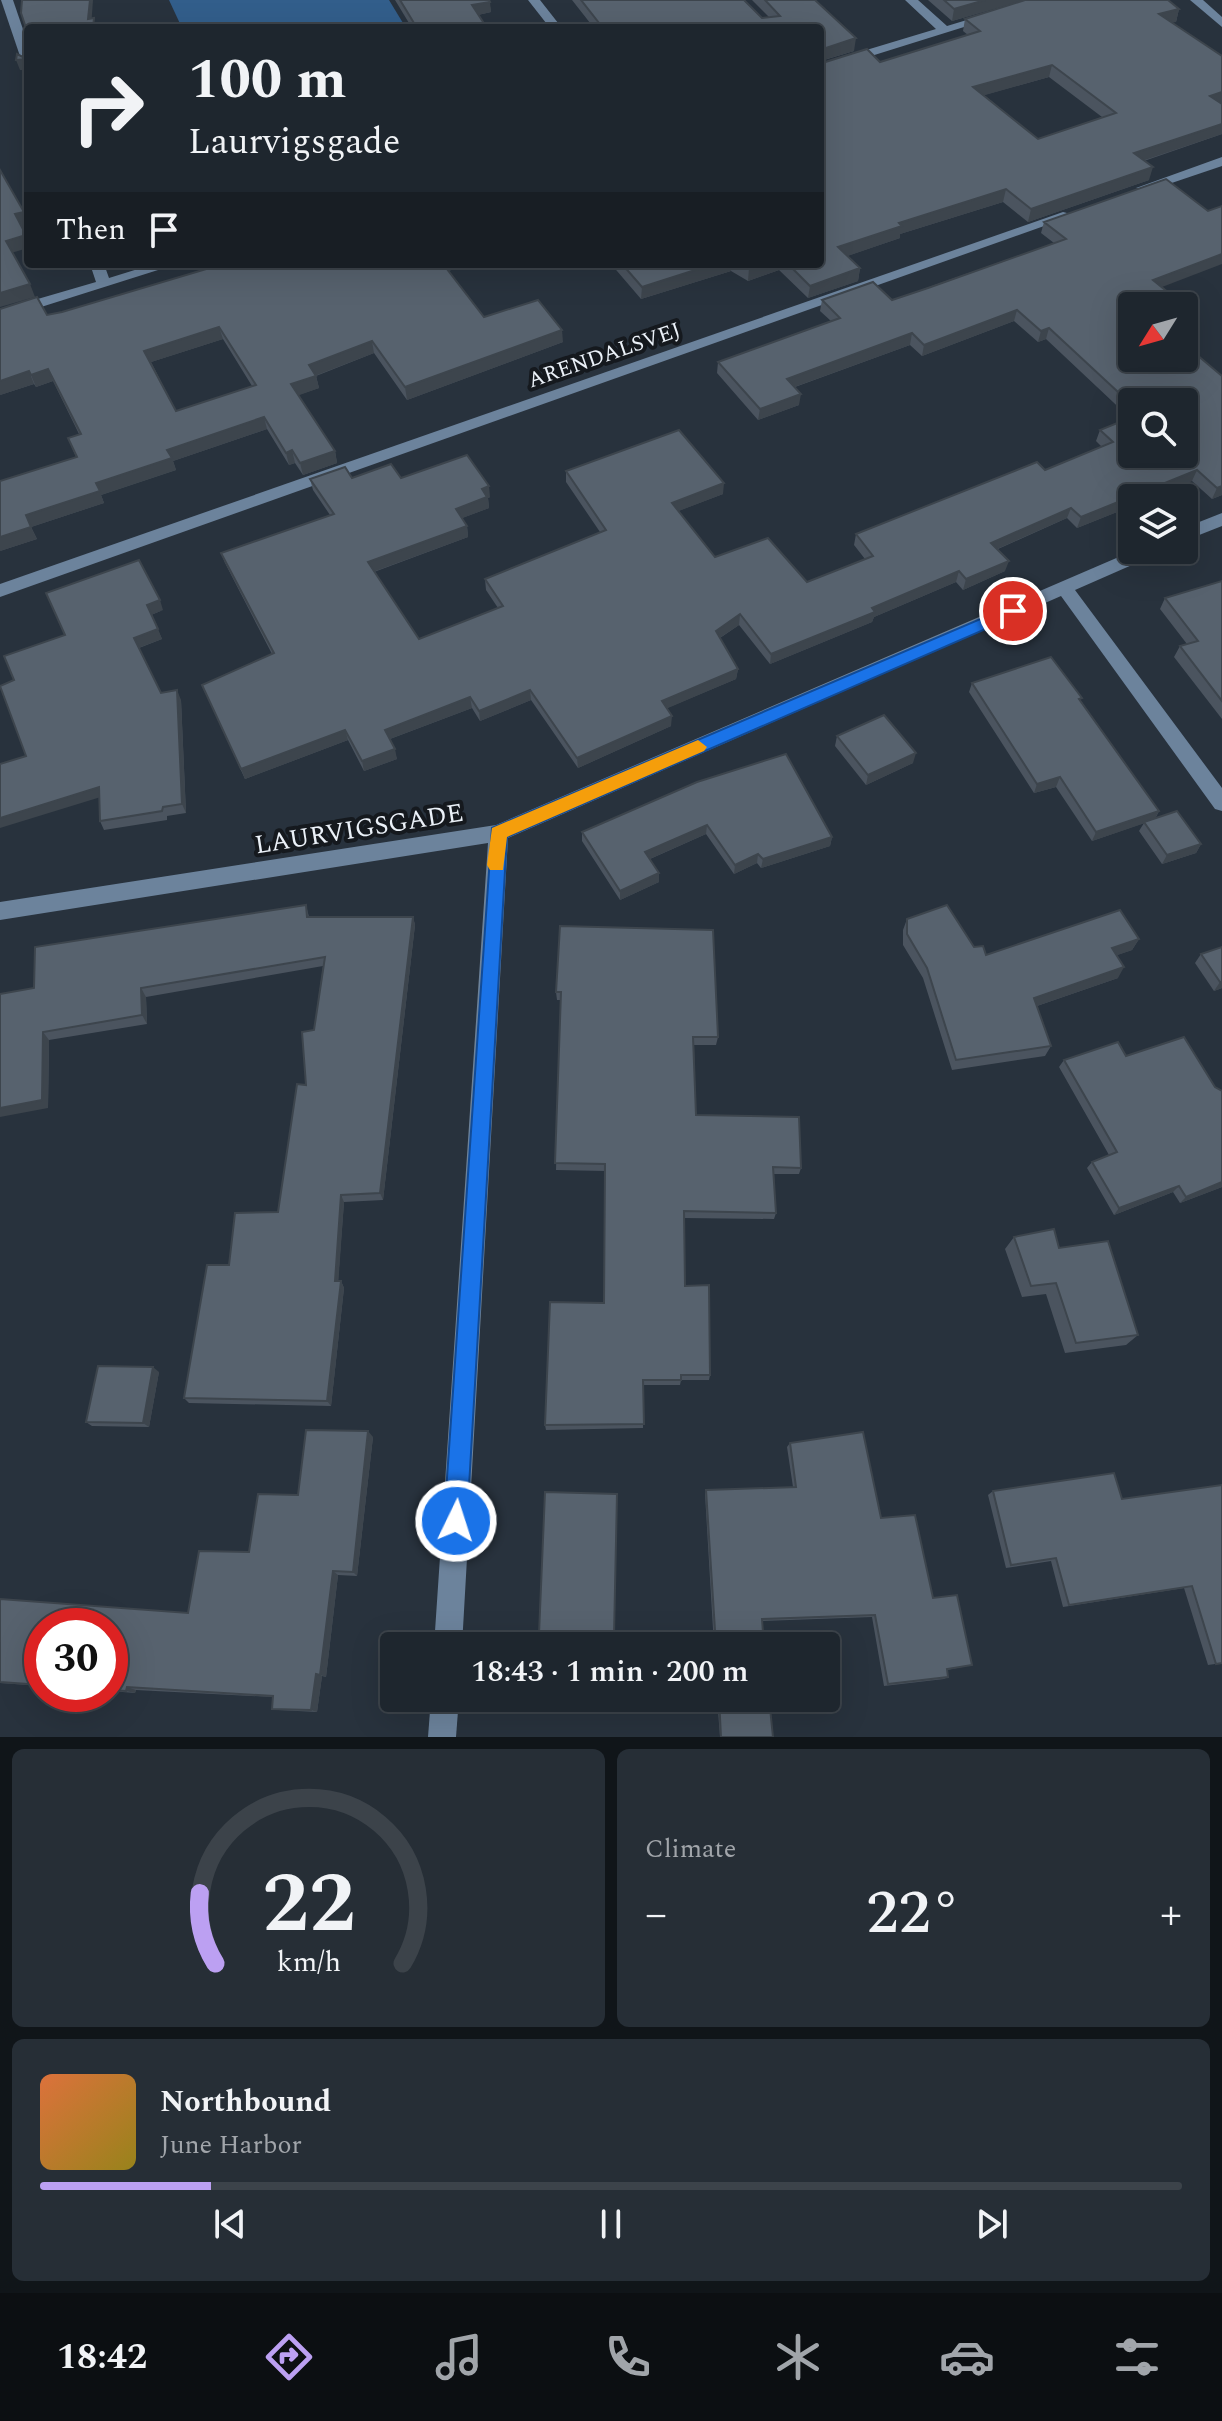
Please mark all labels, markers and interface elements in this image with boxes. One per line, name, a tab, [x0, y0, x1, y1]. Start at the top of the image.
text: 100 m	[188, 38, 347, 123]
icon: right	[56, 56, 160, 160]
text: Laurvigsgade	[188, 115, 400, 170]
text: Then	[56, 207, 126, 253]
icon: arrive	[142, 208, 186, 252]
north arrow	[1118, 292, 1198, 372]
map controls	[1118, 292, 1198, 564]
street label: ARENDALSVEJ	[523, 314, 686, 397]
button: search	[1118, 388, 1198, 468]
button: layers	[1118, 484, 1198, 564]
pin	[979, 577, 1047, 645]
icon: arrive	[991, 589, 1035, 633]
street label: LAURVIGSGADE	[252, 793, 467, 865]
position arrow	[414, 1479, 498, 1563]
speed limit sign: 30	[24, 1608, 128, 1712]
text: 18:43 · 1 min · 200 m	[471, 1649, 749, 1695]
text: Climate	[645, 1829, 736, 1869]
text: 22	[262, 1842, 355, 1969]
text: 22°	[866, 1868, 961, 1960]
text: −	[645, 1881, 667, 1948]
text: +	[1160, 1881, 1182, 1948]
text: km/h	[276, 1941, 341, 1984]
text: Northbound	[160, 2079, 331, 2125]
text: June Harbor	[160, 2125, 302, 2165]
icon: previous	[208, 2202, 252, 2246]
icon: pause	[589, 2202, 633, 2246]
icon: next	[970, 2202, 1014, 2246]
icon: directions	[261, 2329, 317, 2385]
icon: music	[431, 2329, 487, 2385]
icon: phone	[600, 2329, 656, 2385]
icon: climate	[770, 2329, 826, 2385]
icon: car	[939, 2329, 995, 2385]
icon: filters	[1109, 2329, 1165, 2385]
text: 18:42	[57, 2330, 147, 2385]

